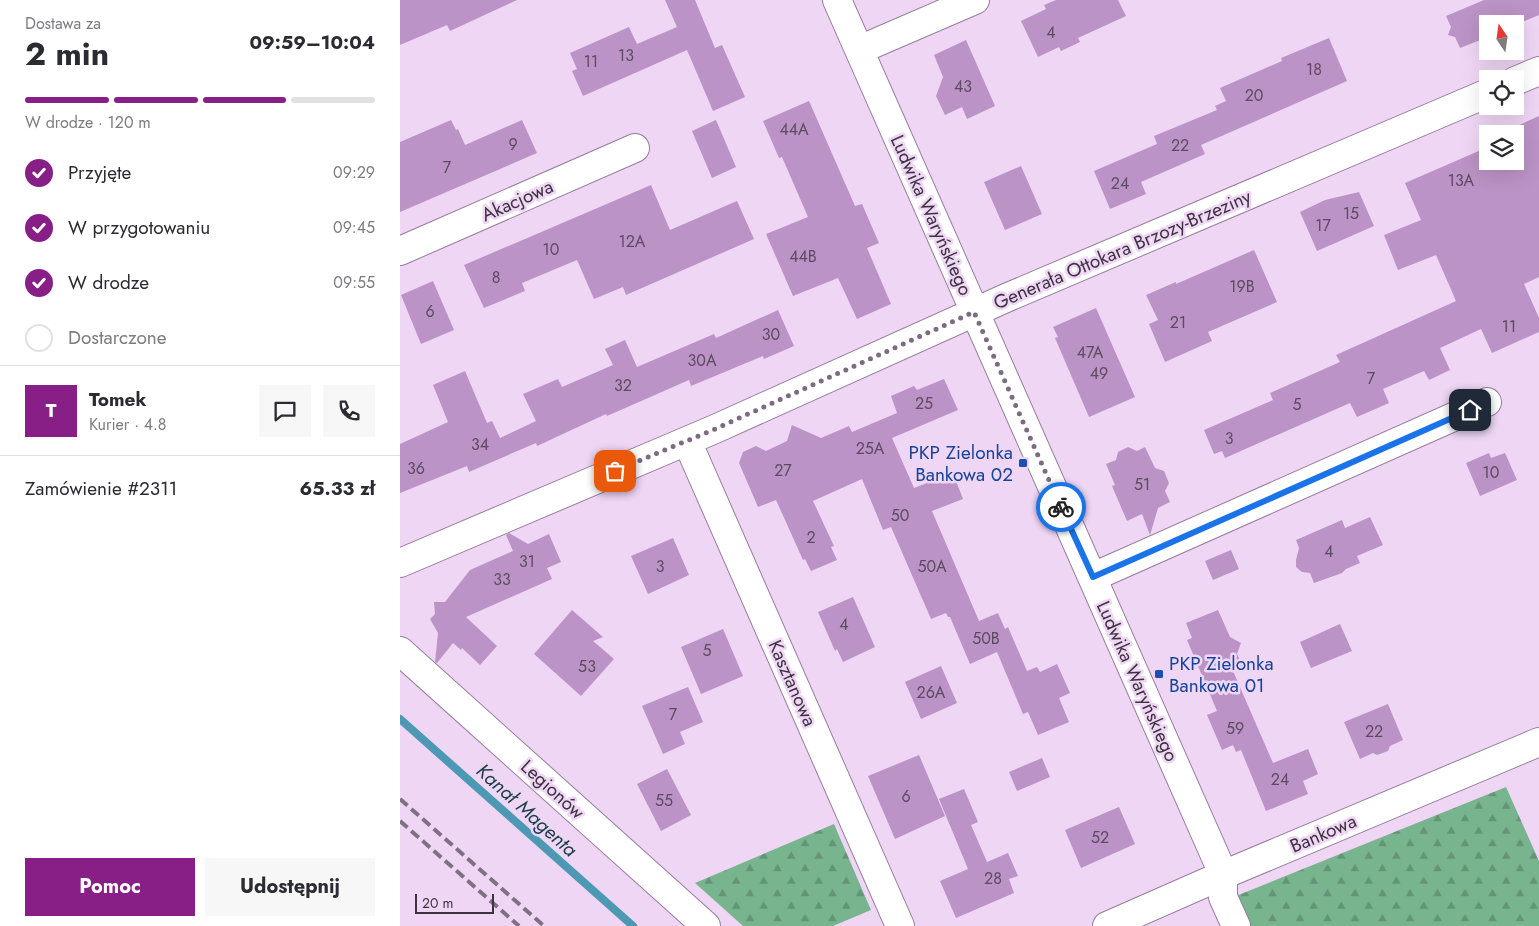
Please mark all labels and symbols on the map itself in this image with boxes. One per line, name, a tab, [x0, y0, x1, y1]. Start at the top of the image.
north arrow	[1479, 15, 1524, 60]
house number: 4	[1046, 21, 1056, 44]
house number: 13	[618, 44, 634, 67]
house number: 11	[584, 50, 598, 73]
house number: 18	[1306, 58, 1322, 81]
house number: 43	[954, 75, 972, 98]
house number: 20	[1245, 84, 1263, 107]
house number: 44A	[779, 118, 809, 141]
street label: Ludwika Waryńskiego	[884, 130, 979, 300]
house number: 9	[508, 133, 518, 156]
house number: 22	[1171, 134, 1189, 157]
house number: 7	[443, 156, 452, 179]
house number: 13A	[1448, 169, 1475, 192]
house number: 24	[1111, 172, 1129, 195]
street label: Akacjowa	[477, 173, 557, 228]
street label: Generała Ottokara Brzozy-Brzeziny	[989, 183, 1256, 316]
house number: 15	[1343, 202, 1359, 225]
house number: 17	[1315, 214, 1331, 237]
house number: 12A	[619, 230, 646, 253]
house number: 10	[543, 238, 559, 261]
house number: 44B	[789, 245, 817, 268]
house number: 8	[492, 266, 500, 289]
house number: 19B	[1229, 275, 1255, 298]
house number: 6	[425, 300, 435, 323]
house number: 21	[1170, 311, 1186, 334]
house number: 11	[1502, 315, 1516, 338]
house number: 30	[762, 323, 780, 346]
house number: 47A	[1077, 341, 1104, 364]
house number: 30A	[688, 349, 717, 372]
house number: 49	[1090, 362, 1108, 385]
house number: 7	[1367, 367, 1376, 390]
house number: 32	[614, 374, 632, 397]
pin	[1449, 389, 1491, 431]
house number: 25	[915, 392, 933, 415]
house number: 5	[1292, 393, 1302, 416]
house number: 3	[1225, 427, 1234, 450]
house number: 34	[471, 433, 489, 456]
house number: 25A	[856, 437, 885, 460]
place label: PKP Zielonka Bankowa 02	[908, 439, 1013, 488]
pin	[594, 450, 636, 492]
house number: 36	[407, 457, 425, 480]
marker: PKP Zielonka Bankowa 02	[1017, 457, 1029, 469]
house number: 27	[774, 459, 792, 482]
house number: 10	[1483, 461, 1499, 484]
house number: 51	[1134, 473, 1150, 496]
courier	[1036, 482, 1086, 532]
house number: 50	[891, 504, 909, 527]
house number: 2	[806, 526, 816, 549]
house number: 4	[1324, 540, 1334, 563]
house number: 31	[519, 550, 535, 573]
house number: 3	[656, 555, 665, 578]
house number: 50A	[917, 555, 947, 578]
house number: 33	[493, 568, 511, 591]
street label: Ludwika Waryńskiego	[1090, 596, 1185, 766]
house number: 4	[839, 613, 849, 636]
house number: 50B	[972, 627, 1000, 650]
street label: Kasztanowa	[761, 636, 824, 731]
house number: 5	[702, 639, 712, 662]
place label: PKP Zielonka Bankowa 01	[1169, 650, 1274, 699]
house number: 53	[578, 655, 596, 678]
marker: PKP Zielonka Bankowa 01	[1153, 668, 1165, 680]
house number: 26A	[917, 681, 946, 704]
house number: 7	[669, 703, 678, 726]
house number: 59	[1226, 717, 1244, 740]
house number: 22	[1365, 720, 1383, 743]
street label: Legionów	[515, 753, 591, 825]
water label: Kanał Magenta	[470, 757, 584, 864]
house number: 24	[1271, 768, 1289, 791]
house number: 6	[901, 785, 911, 808]
house number: 55	[655, 789, 673, 812]
street label: Bankowa	[1286, 807, 1361, 860]
house number: 52	[1091, 826, 1109, 849]
house number: 28	[984, 867, 1002, 890]
scale bar	[415, 891, 494, 914]

